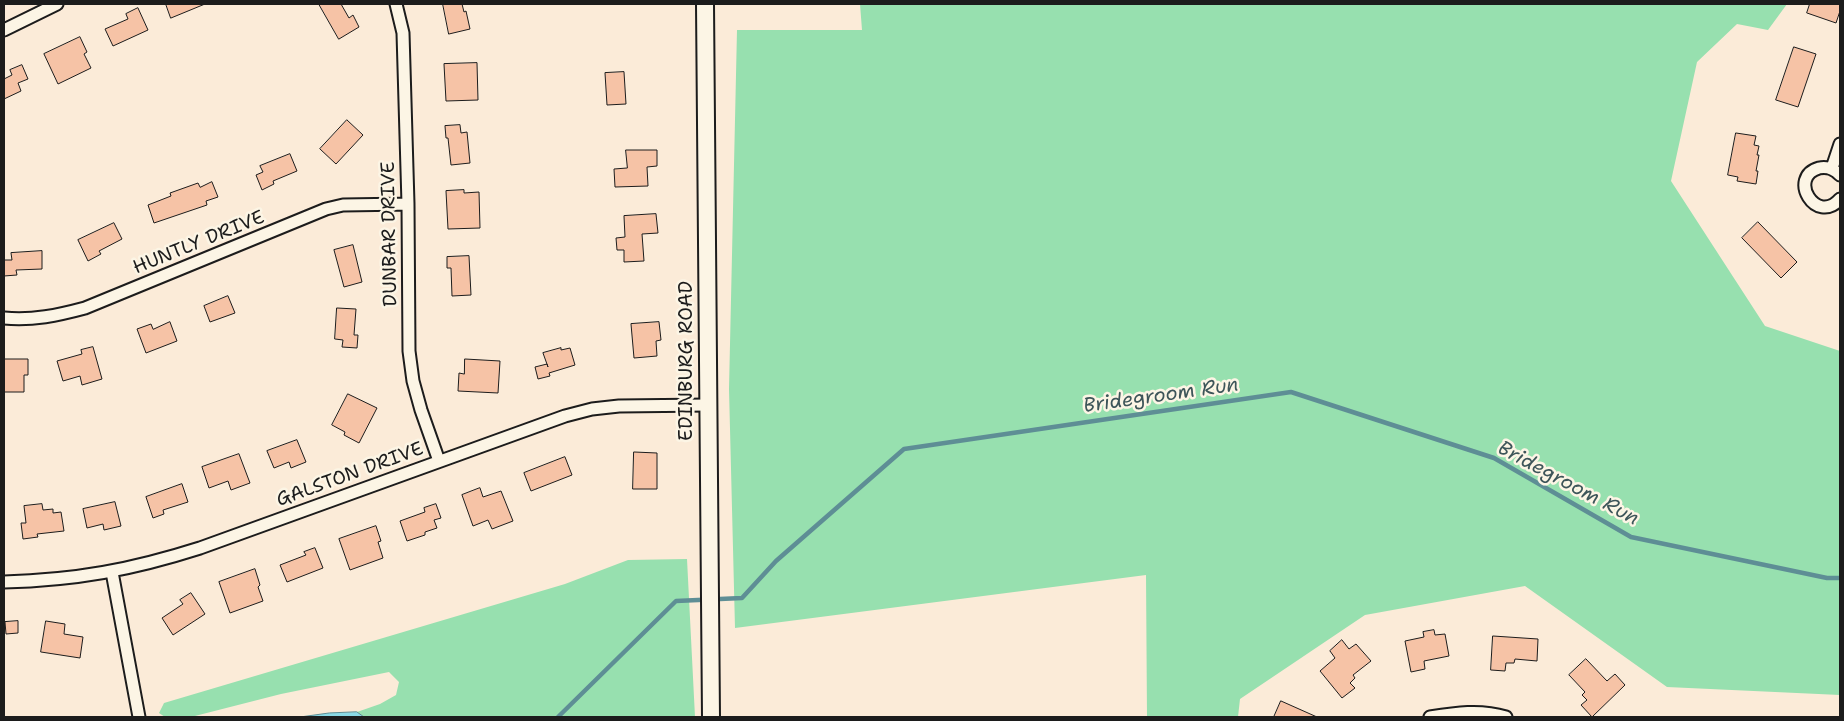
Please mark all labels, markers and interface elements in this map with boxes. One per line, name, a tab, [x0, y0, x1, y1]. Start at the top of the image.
street label: DUNBAR DRIVE	[377, 161, 403, 307]
street label: HUNTLY DRIVE	[130, 206, 268, 280]
street label: EDINBURG ROAD	[676, 281, 698, 441]
water label: Bridegroom Run	[1082, 373, 1240, 419]
water label: Bridegroom Run	[1493, 437, 1643, 531]
street label: GALSTON DRIVE	[273, 438, 427, 512]

